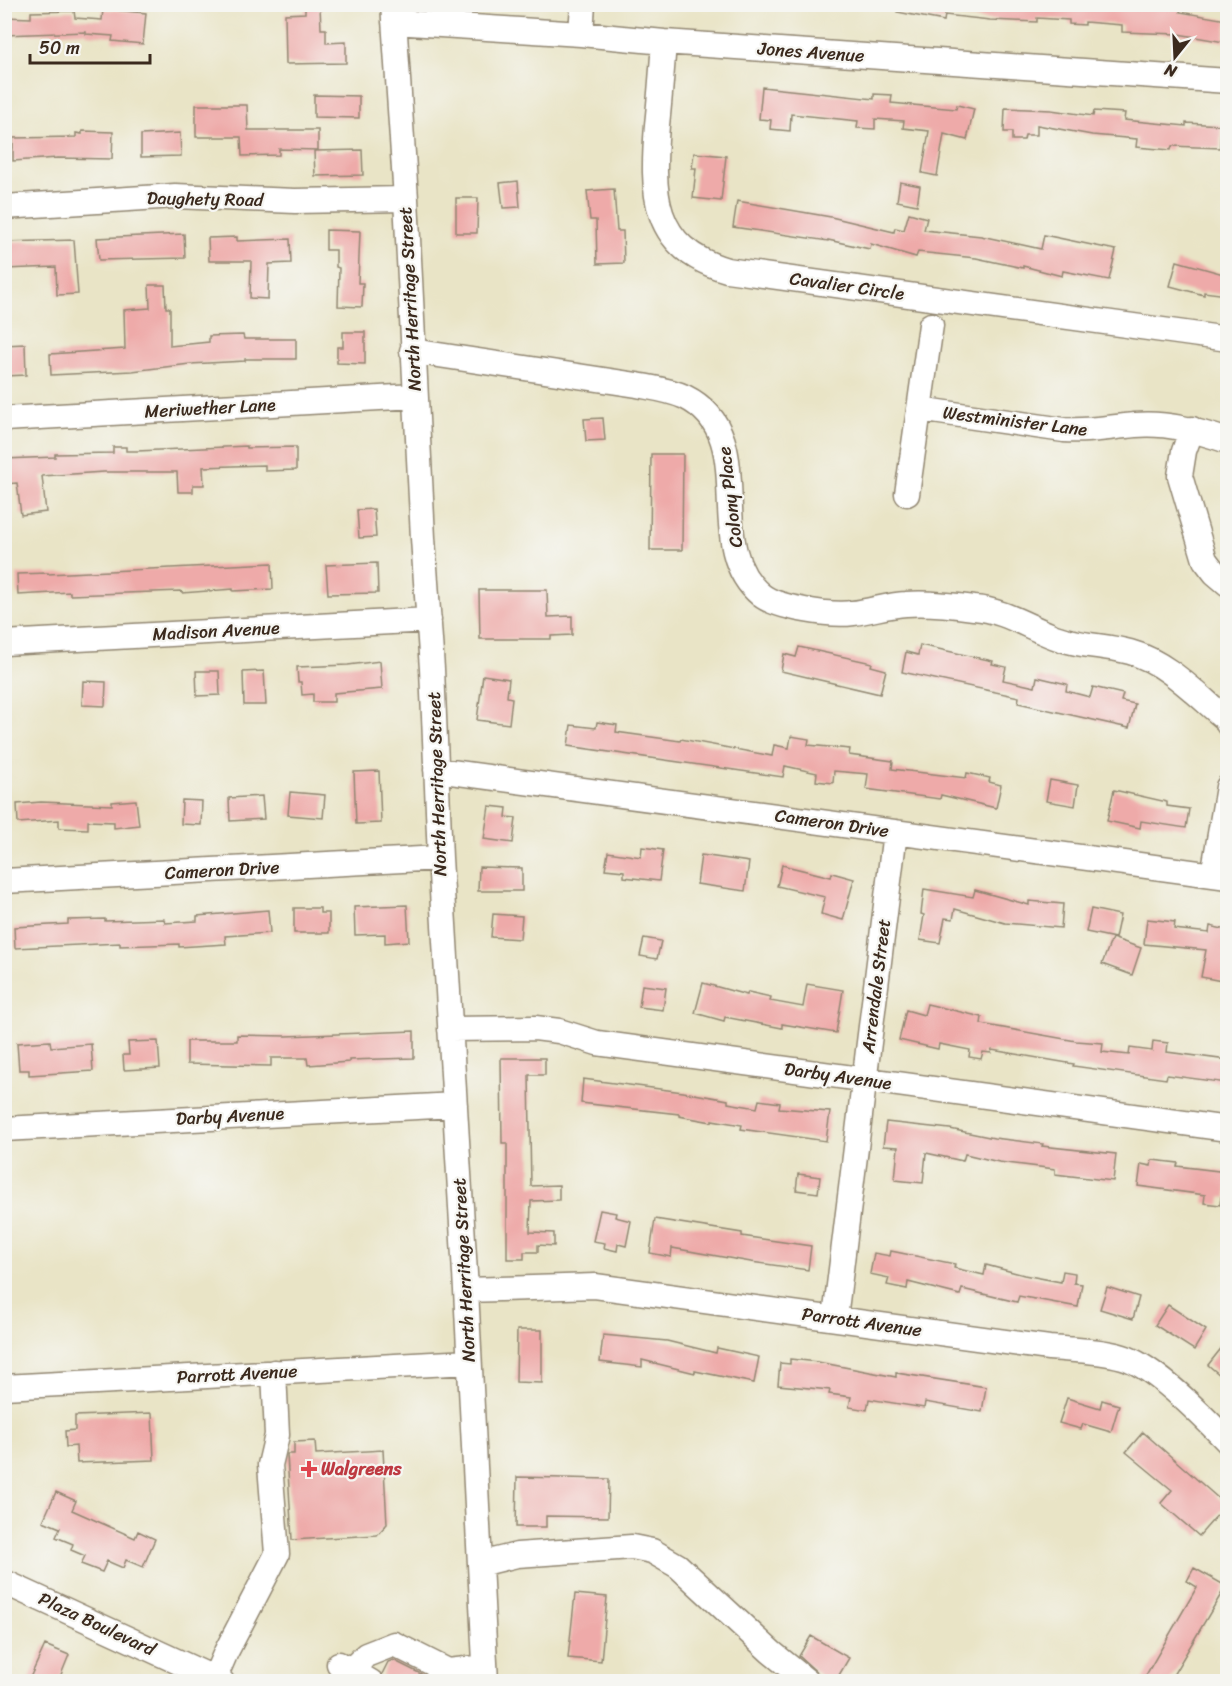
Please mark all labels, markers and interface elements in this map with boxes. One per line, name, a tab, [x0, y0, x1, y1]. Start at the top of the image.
scale bar	[30, 27, 150, 65]
north arrow	[1145, 27, 1205, 87]
text: 50 m	[39, 32, 80, 64]
street label: Jones Avenue	[756, 32, 865, 72]
text: N	[1160, 55, 1181, 87]
street label: Daughety Road	[146, 182, 265, 216]
street label: North Herritage Street	[389, 206, 431, 392]
street label: Cavalier Circle	[788, 262, 907, 310]
street label: Meriwether Lane	[144, 389, 277, 427]
street label: Westminister Lane	[941, 396, 1089, 446]
street label: Colony Place	[708, 445, 752, 549]
street label: Madison Avenue	[152, 612, 281, 650]
street label: North Herritage Street	[418, 691, 456, 877]
street label: Cameron Drive	[773, 799, 891, 847]
street label: Cameron Drive	[164, 851, 280, 889]
street label: Arrendale Street	[852, 917, 900, 1056]
street label: Darby Avenue	[782, 1053, 894, 1099]
street label: Darby Avenue	[175, 1097, 285, 1135]
street label: North Herritage Street	[443, 1177, 485, 1363]
street label: Parrott Avenue	[800, 1298, 924, 1346]
street label: Parrott Avenue	[176, 1355, 298, 1393]
place label: Walgreens	[321, 1453, 402, 1485]
marker: Walgreens	[302, 1462, 316, 1476]
street label: Plaza Boulevard	[33, 1583, 162, 1666]

